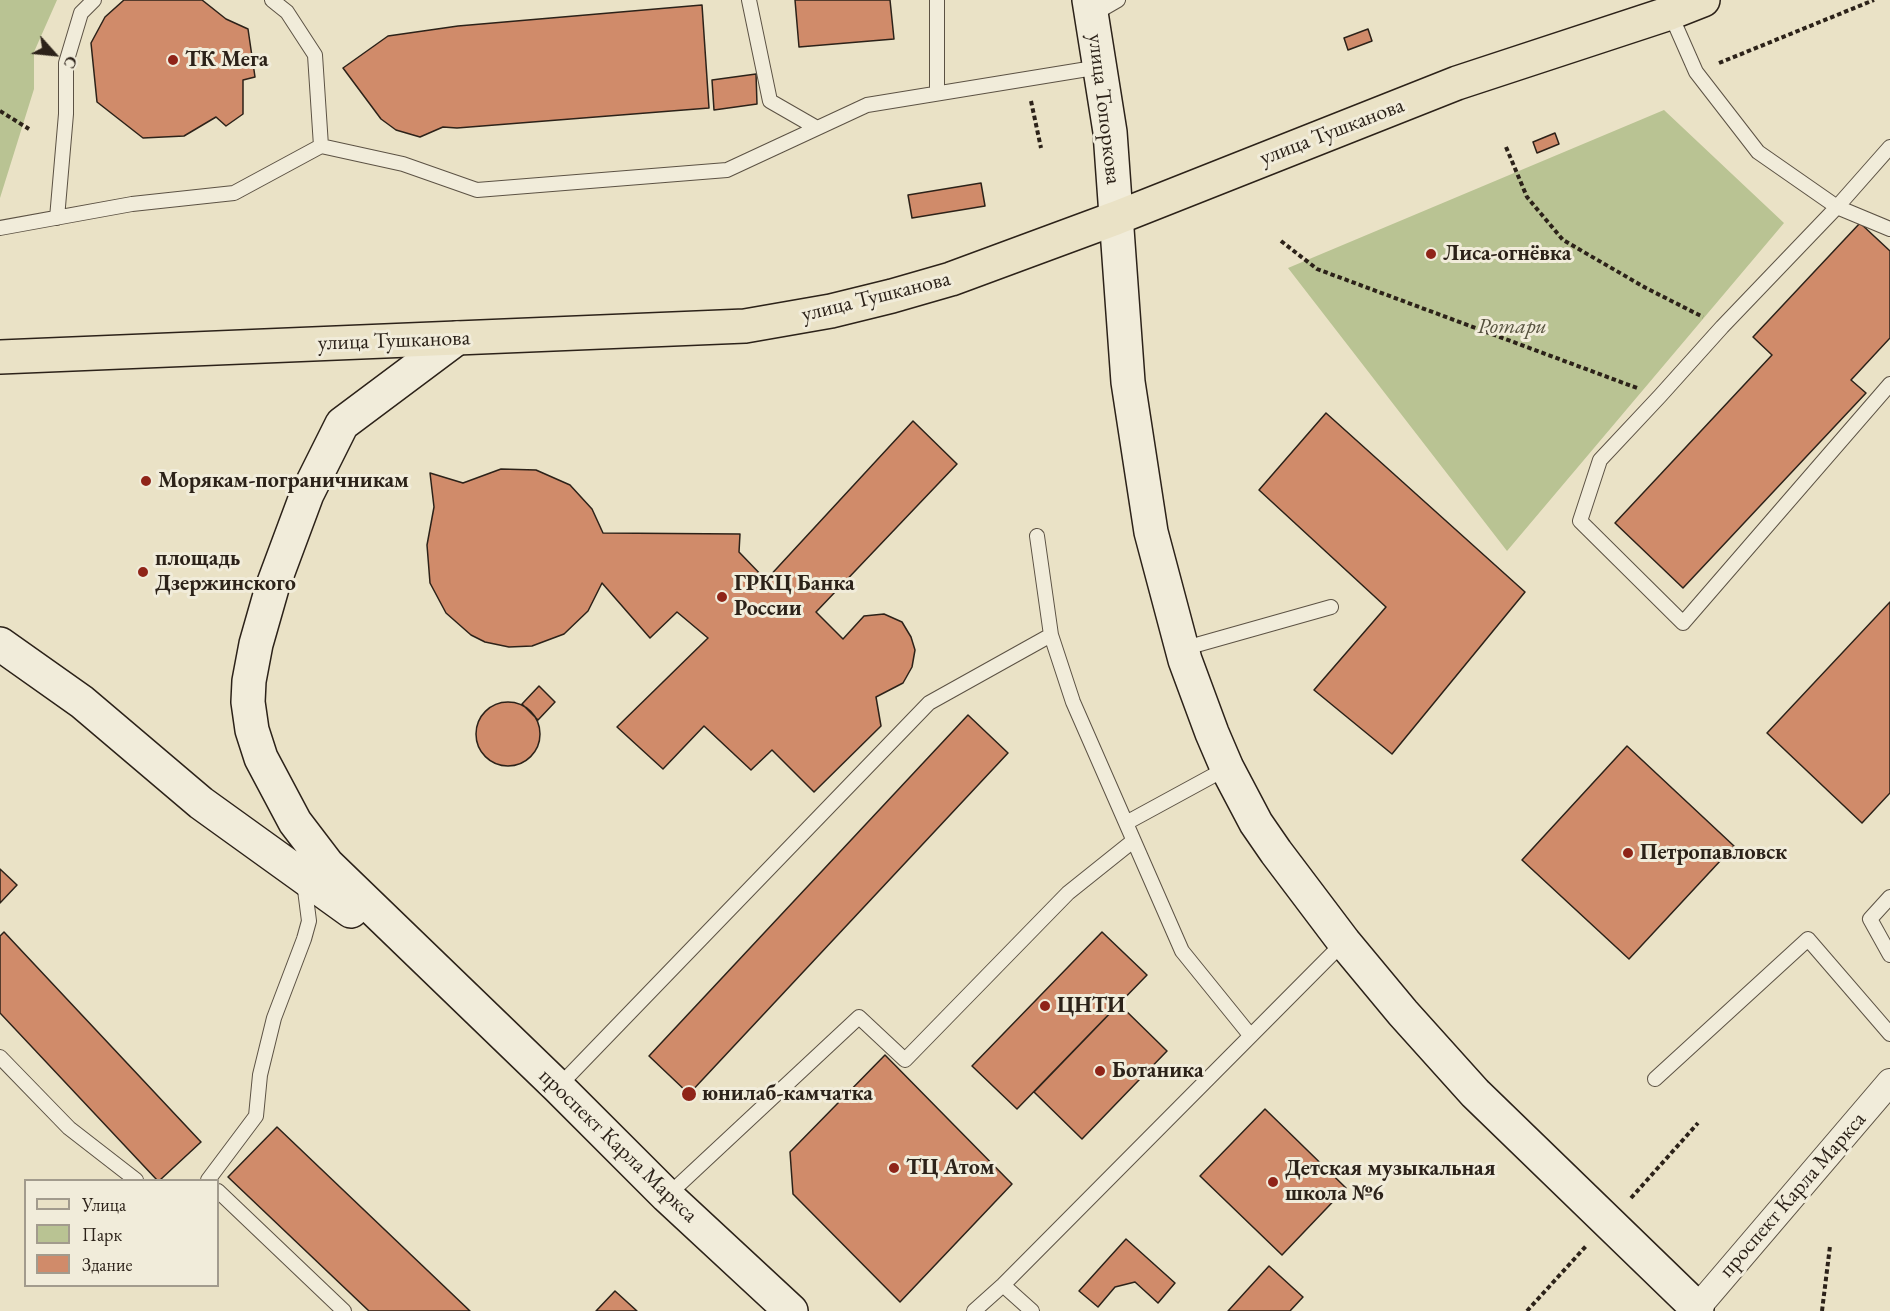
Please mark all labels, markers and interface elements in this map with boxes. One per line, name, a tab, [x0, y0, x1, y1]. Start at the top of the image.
north arrow	[24, 24, 84, 84]
street label: улица Топоркова	[1082, 32, 1126, 186]
place label: ТК Мега	[185, 47, 268, 73]
text: С	[59, 53, 82, 72]
marker: ТК Мега	[166, 53, 180, 67]
street label: улица Тушканова	[1256, 92, 1408, 172]
place label: Лиса-огнёвка	[1443, 241, 1571, 267]
marker: Лиса-огнёвка	[1424, 247, 1438, 261]
street label: улица Тушканова	[799, 266, 953, 328]
park label: Ротари	[1477, 314, 1547, 340]
street label: улица Тушканова	[317, 325, 471, 357]
place label: Морякам-пограничникам	[158, 468, 409, 494]
marker: Морякам-пограничникам	[139, 474, 153, 488]
place label: площадь Дзержинского	[155, 546, 296, 598]
marker: площадь Дзержинского	[136, 565, 150, 579]
place label: ГРКЦ Банка России	[734, 571, 855, 622]
marker: ГРКЦ Банка России	[715, 590, 729, 604]
place label: Петропавловск	[1640, 840, 1787, 866]
marker: Петропавловск	[1621, 846, 1635, 860]
place label: ЦНТИ	[1057, 993, 1125, 1019]
marker: ЦНТИ	[1038, 999, 1052, 1013]
place label: Ботаника	[1112, 1058, 1204, 1084]
street label: проспект Карла Маркса	[533, 1063, 703, 1229]
marker: Ботаника	[1093, 1064, 1107, 1078]
place label: юнилаб-камчатка	[702, 1081, 873, 1107]
marker: юнилаб-камчатка	[680, 1085, 698, 1103]
street label: проспект Карла Маркса	[1714, 1107, 1872, 1283]
place label: ТЦ Атом	[906, 1155, 995, 1181]
place label: Детская музыкальная школа №6	[1285, 1156, 1496, 1208]
marker: ТЦ Атом	[887, 1161, 901, 1175]
marker: Детская музыкальная школа №6	[1266, 1175, 1280, 1189]
legend	[24, 1179, 219, 1287]
text: Улица	[82, 1193, 126, 1216]
text: Парк	[82, 1223, 122, 1246]
text: Здание	[82, 1253, 132, 1276]

